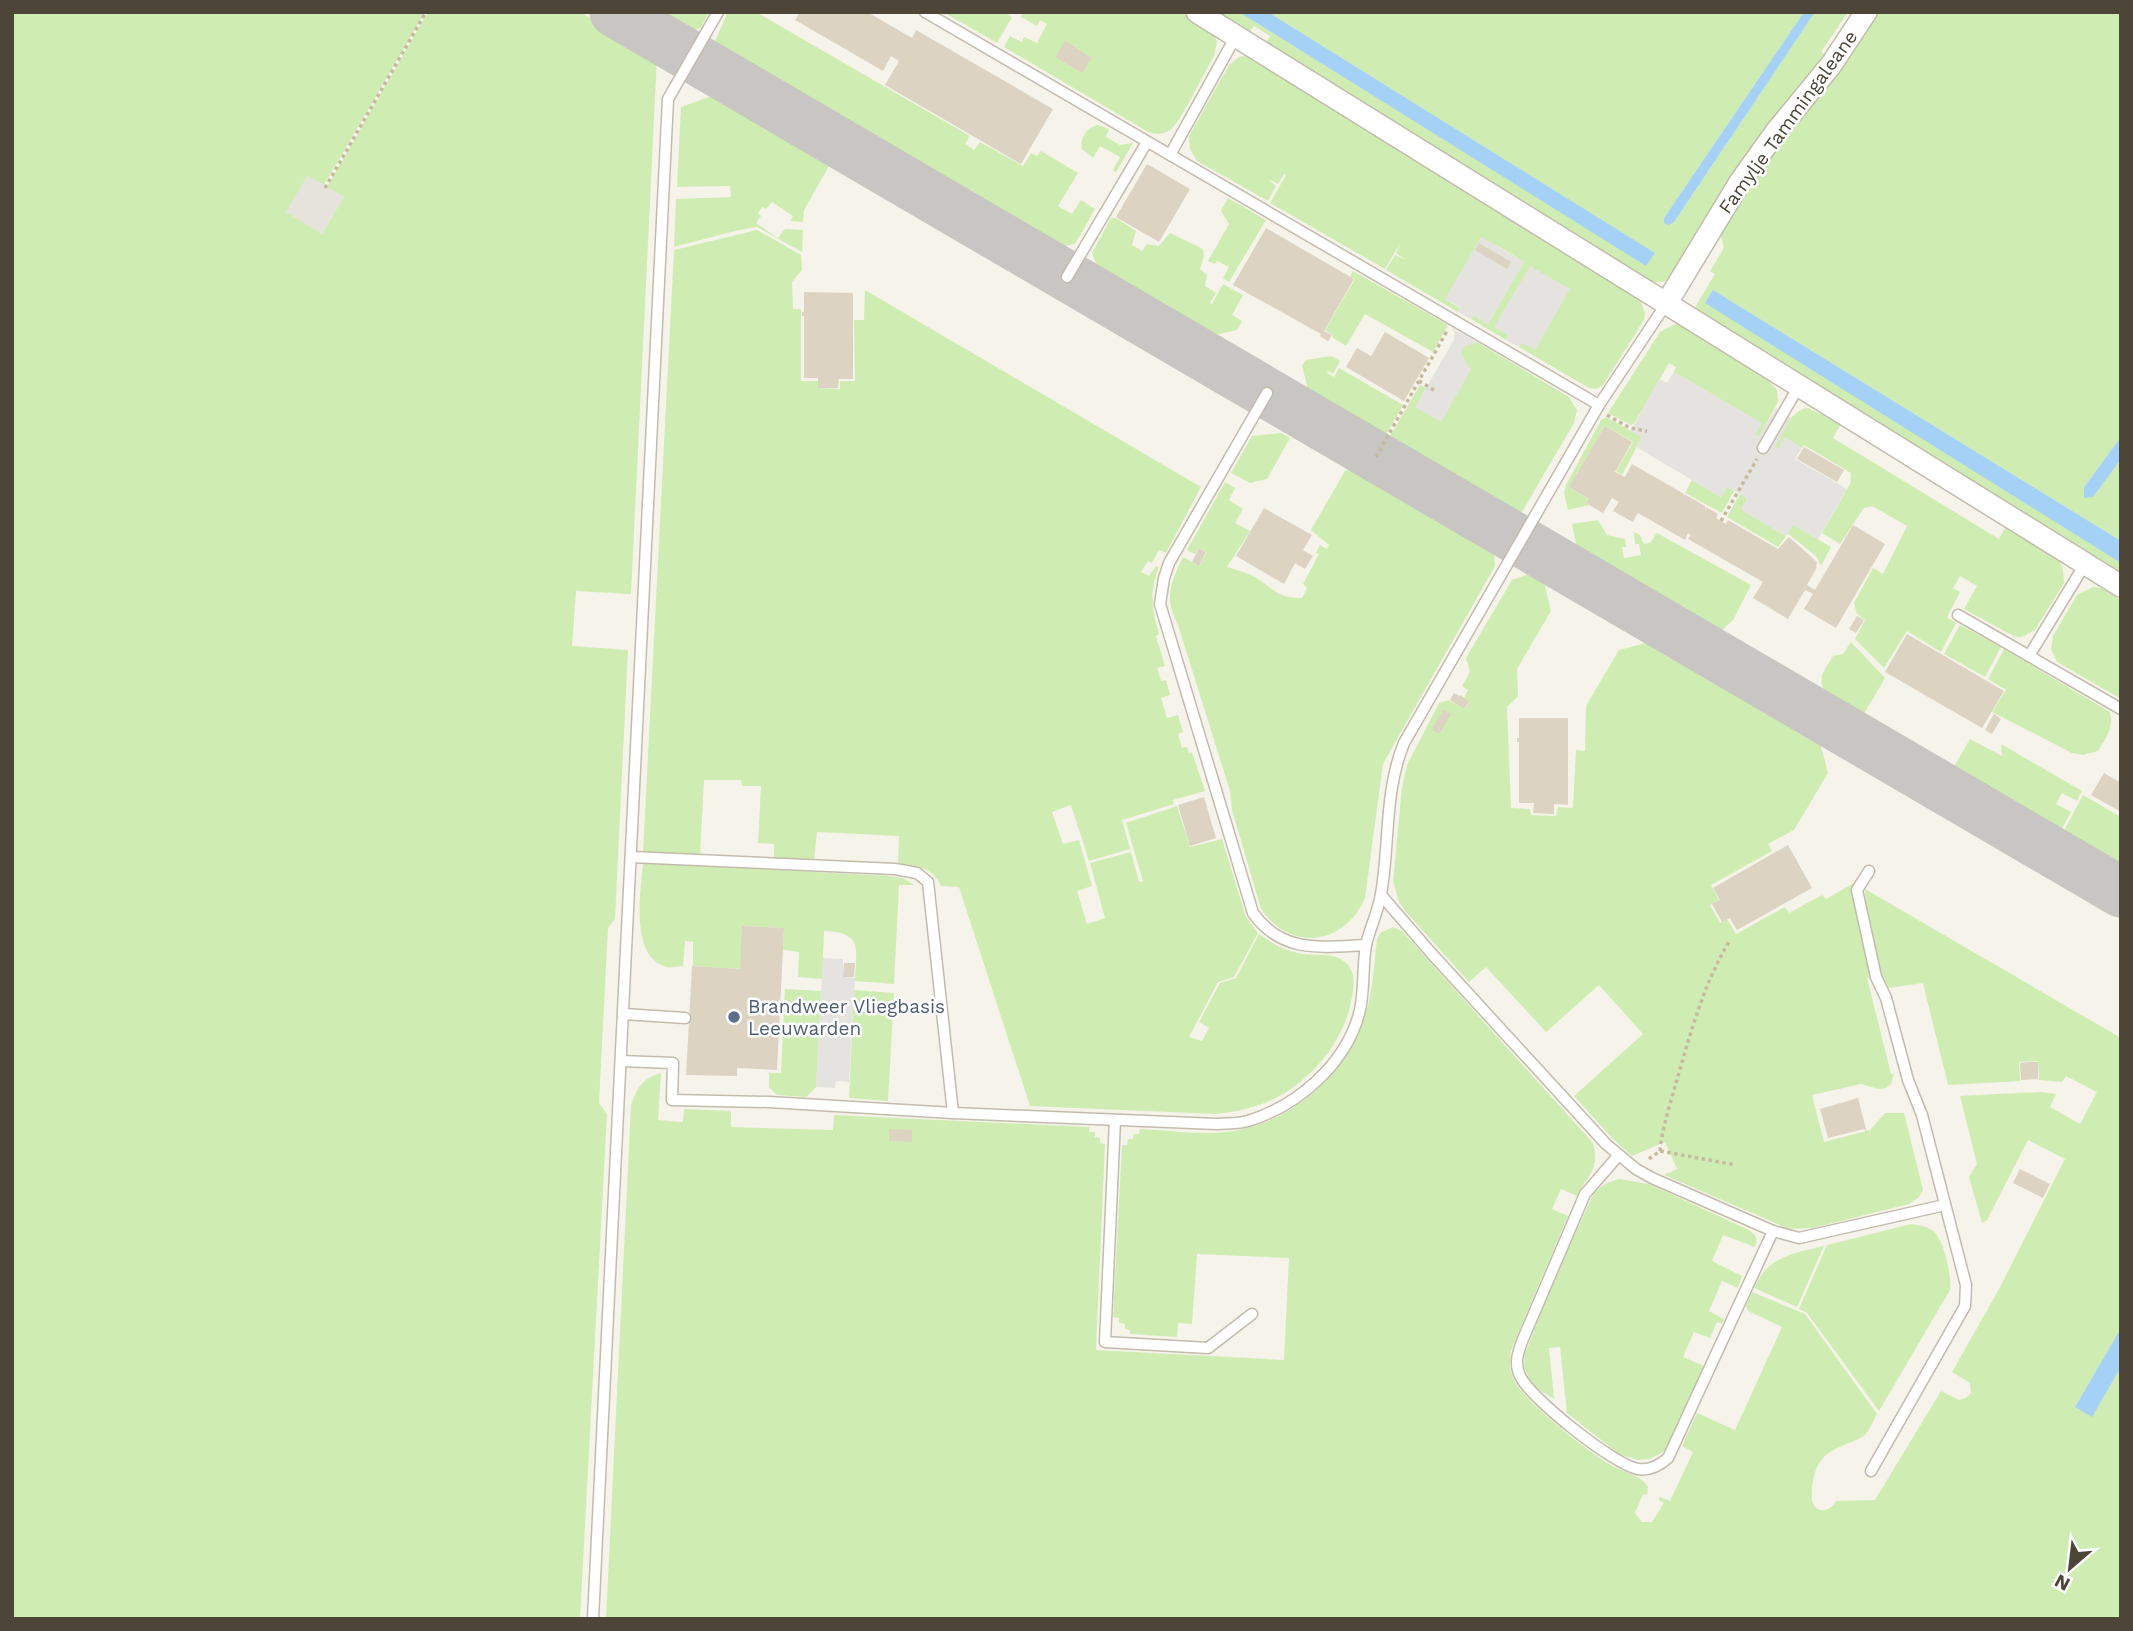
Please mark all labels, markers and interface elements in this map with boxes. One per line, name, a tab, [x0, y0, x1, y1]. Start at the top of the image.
street label: Famylje Tammingaleane	[1714, 26, 1862, 218]
place label: Brandweer Vliegbasis Leeuwarden	[748, 995, 945, 1040]
marker: Brandweer Vliegbasis Leeuwarden	[726, 1009, 742, 1025]
north arrow	[2035, 1533, 2105, 1603]
text: N	[2051, 1569, 2074, 1596]

